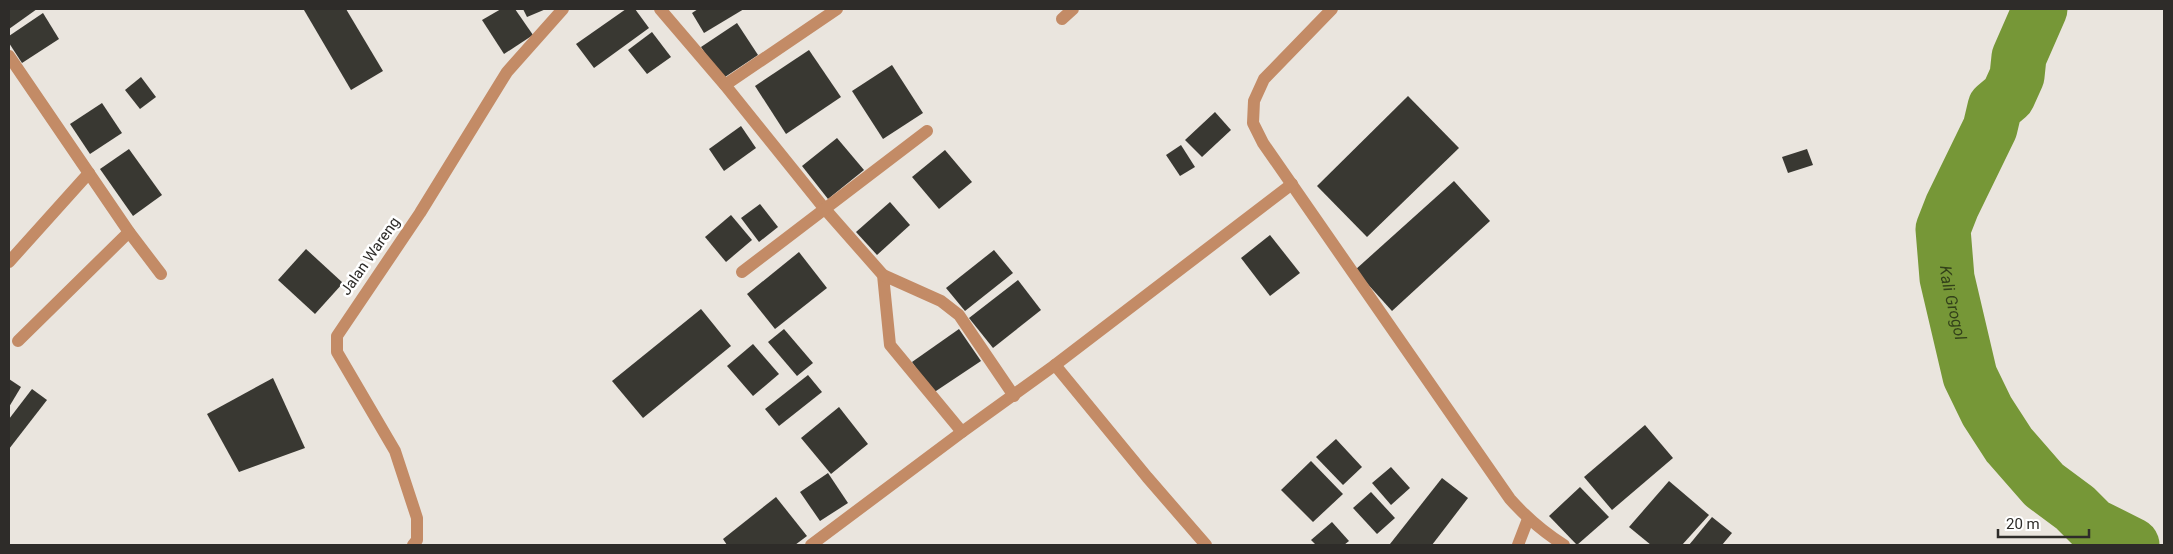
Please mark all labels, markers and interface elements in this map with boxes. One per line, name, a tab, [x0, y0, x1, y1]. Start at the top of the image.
street label: Jalan Wareng	[337, 214, 403, 298]
water label: Kali Grogol	[1937, 265, 1971, 342]
scale bar	[1998, 506, 2089, 538]
text: 20 m	[2006, 515, 2040, 533]

